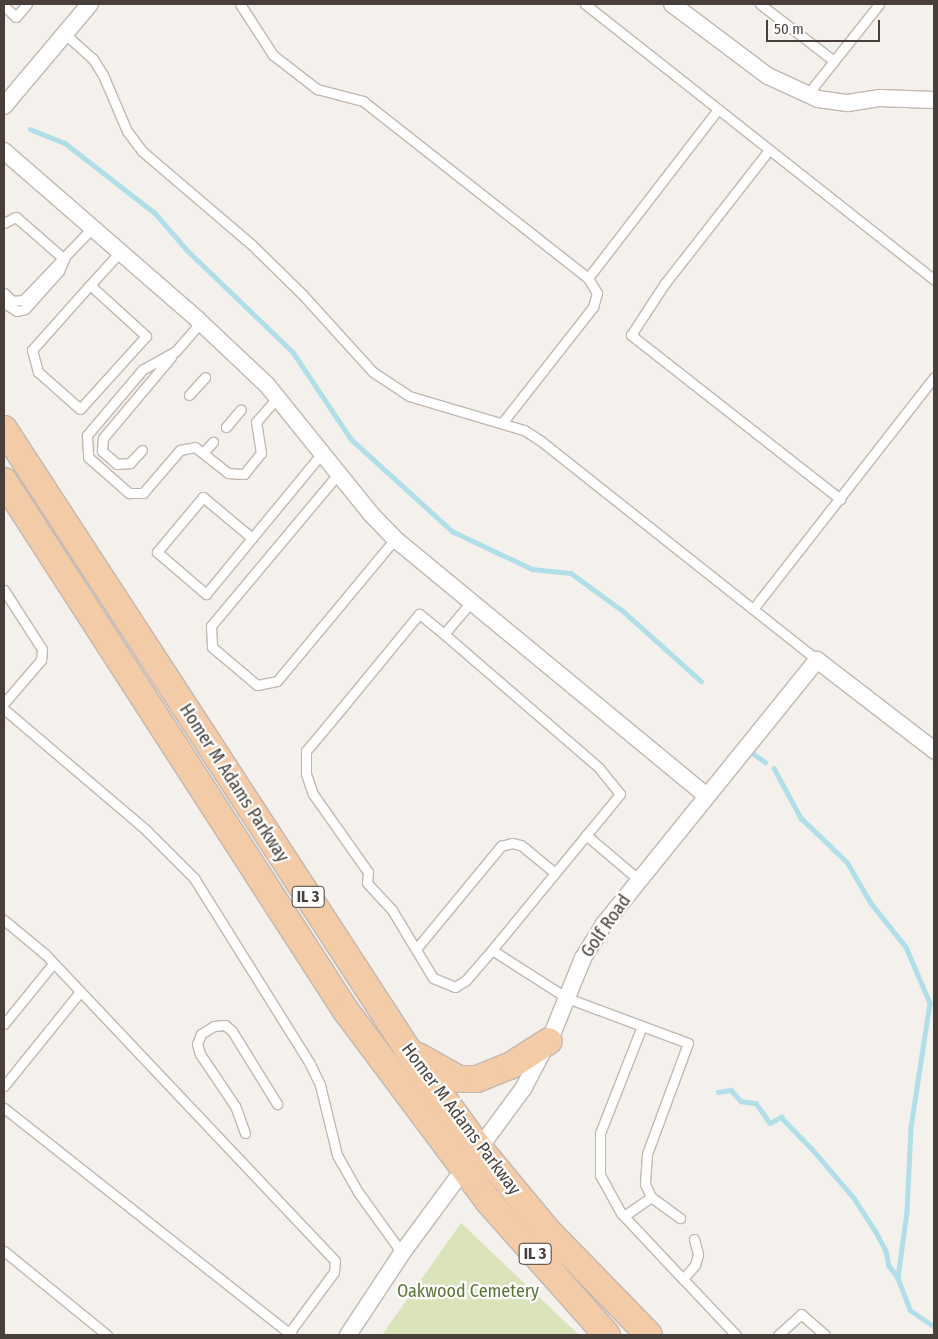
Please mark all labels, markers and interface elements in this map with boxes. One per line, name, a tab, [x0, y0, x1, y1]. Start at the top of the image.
scale bar	[768, 10, 882, 42]
text: 50 m	[774, 20, 804, 38]
street label: Homer M Adams Parkway	[175, 700, 293, 866]
road number: IL 3	[290, 884, 326, 910]
street label: Golf Road	[577, 890, 635, 962]
street label: Homer M Adams Parkway	[397, 1039, 525, 1199]
road number: IL 3	[518, 1240, 552, 1268]
park label: Oakwood Cemetery	[397, 1280, 539, 1302]

